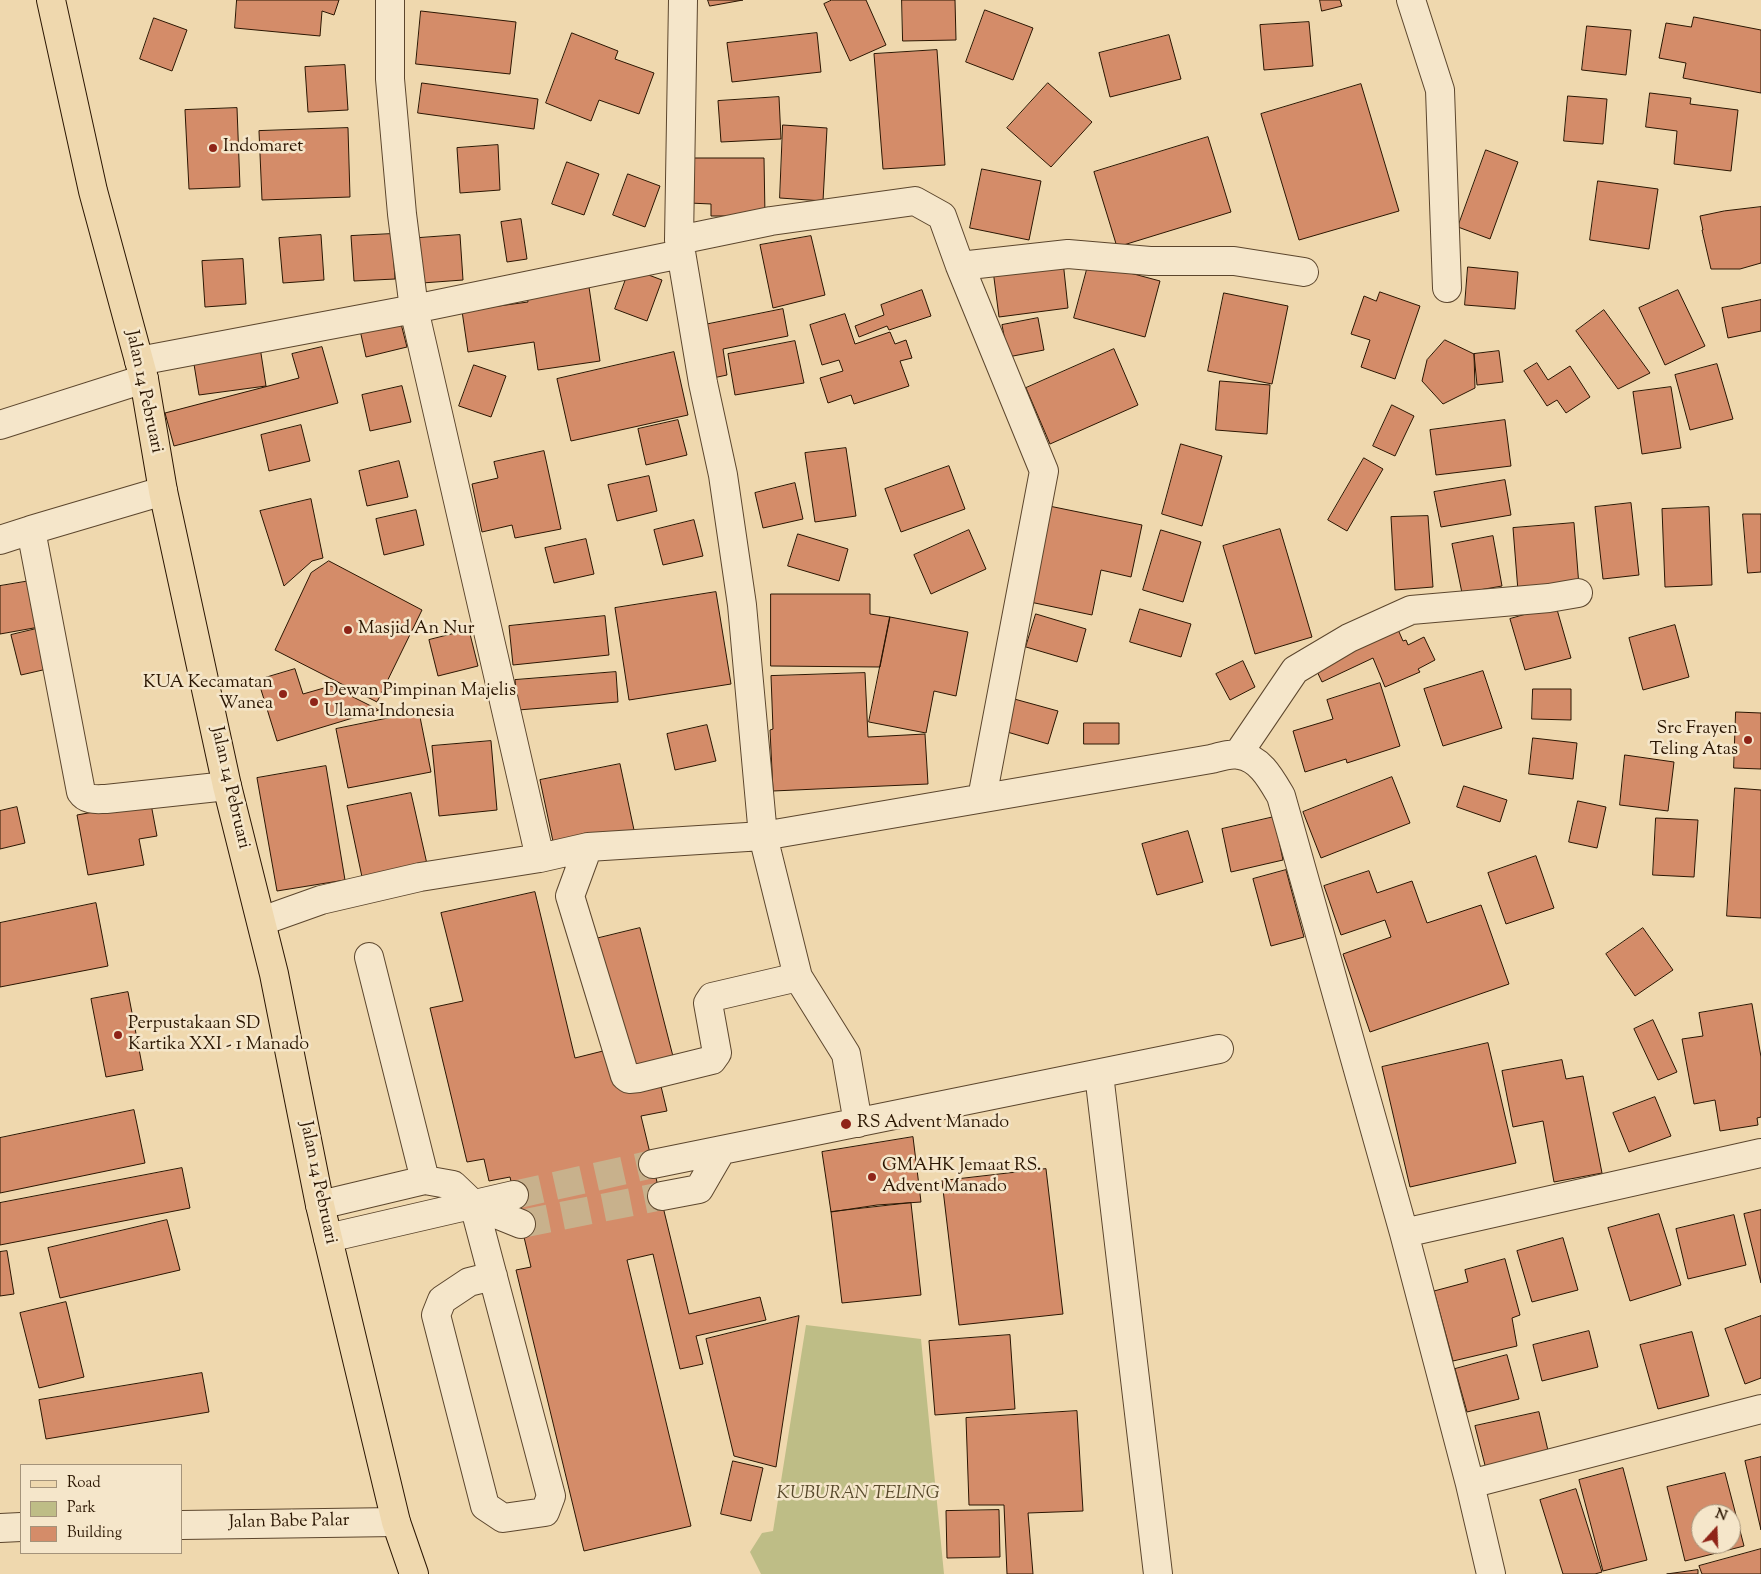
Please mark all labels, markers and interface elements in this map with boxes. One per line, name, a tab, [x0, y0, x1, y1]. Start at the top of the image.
place label: Indomaret	[223, 137, 303, 159]
marker: Indomaret	[207, 142, 219, 154]
street label: Jalan 14 Pebruari	[119, 329, 167, 455]
place label: Masjid An Nur	[358, 619, 474, 641]
marker: Masjid An Nur	[342, 624, 354, 636]
place label: KUA Kecamatan Wanea	[143, 673, 273, 716]
place label: Dewan Pimpinan Majelis Ulama Indonesia	[324, 681, 516, 724]
marker: KUA Kecamatan Wanea	[277, 688, 289, 700]
marker: Dewan Pimpinan Majelis Ulama Indonesia	[308, 696, 320, 708]
place label: Src Frayen Teling Atas	[1649, 719, 1738, 762]
street label: Jalan 14 Pebruari	[204, 725, 254, 851]
marker: Src Frayen Teling Atas	[1742, 734, 1754, 746]
place label: Perpustakaan SD Kartika XXI - 1 Manado	[128, 1014, 309, 1056]
marker: Perpustakaan SD Kartika XXI - 1 Manado	[112, 1029, 124, 1041]
place label: RS Advent Manado	[857, 1113, 1009, 1135]
marker: RS Advent Manado	[839, 1117, 853, 1131]
street label: Jalan 14 Pebruari	[293, 1120, 341, 1246]
place label: GMAHK Jemaat RS. Advent Manado	[882, 1156, 1041, 1198]
marker: GMAHK Jemaat RS. Advent Manado	[866, 1171, 878, 1183]
legend	[20, 1464, 182, 1554]
text: Road	[67, 1473, 101, 1494]
park label: KUBURAN TELING	[776, 1484, 940, 1506]
text: Park	[67, 1498, 96, 1519]
north arrow	[1691, 1504, 1741, 1554]
text: N	[1712, 1505, 1729, 1527]
street label: Jalan Babe Palar	[228, 1511, 350, 1535]
text: Building	[67, 1523, 122, 1544]

